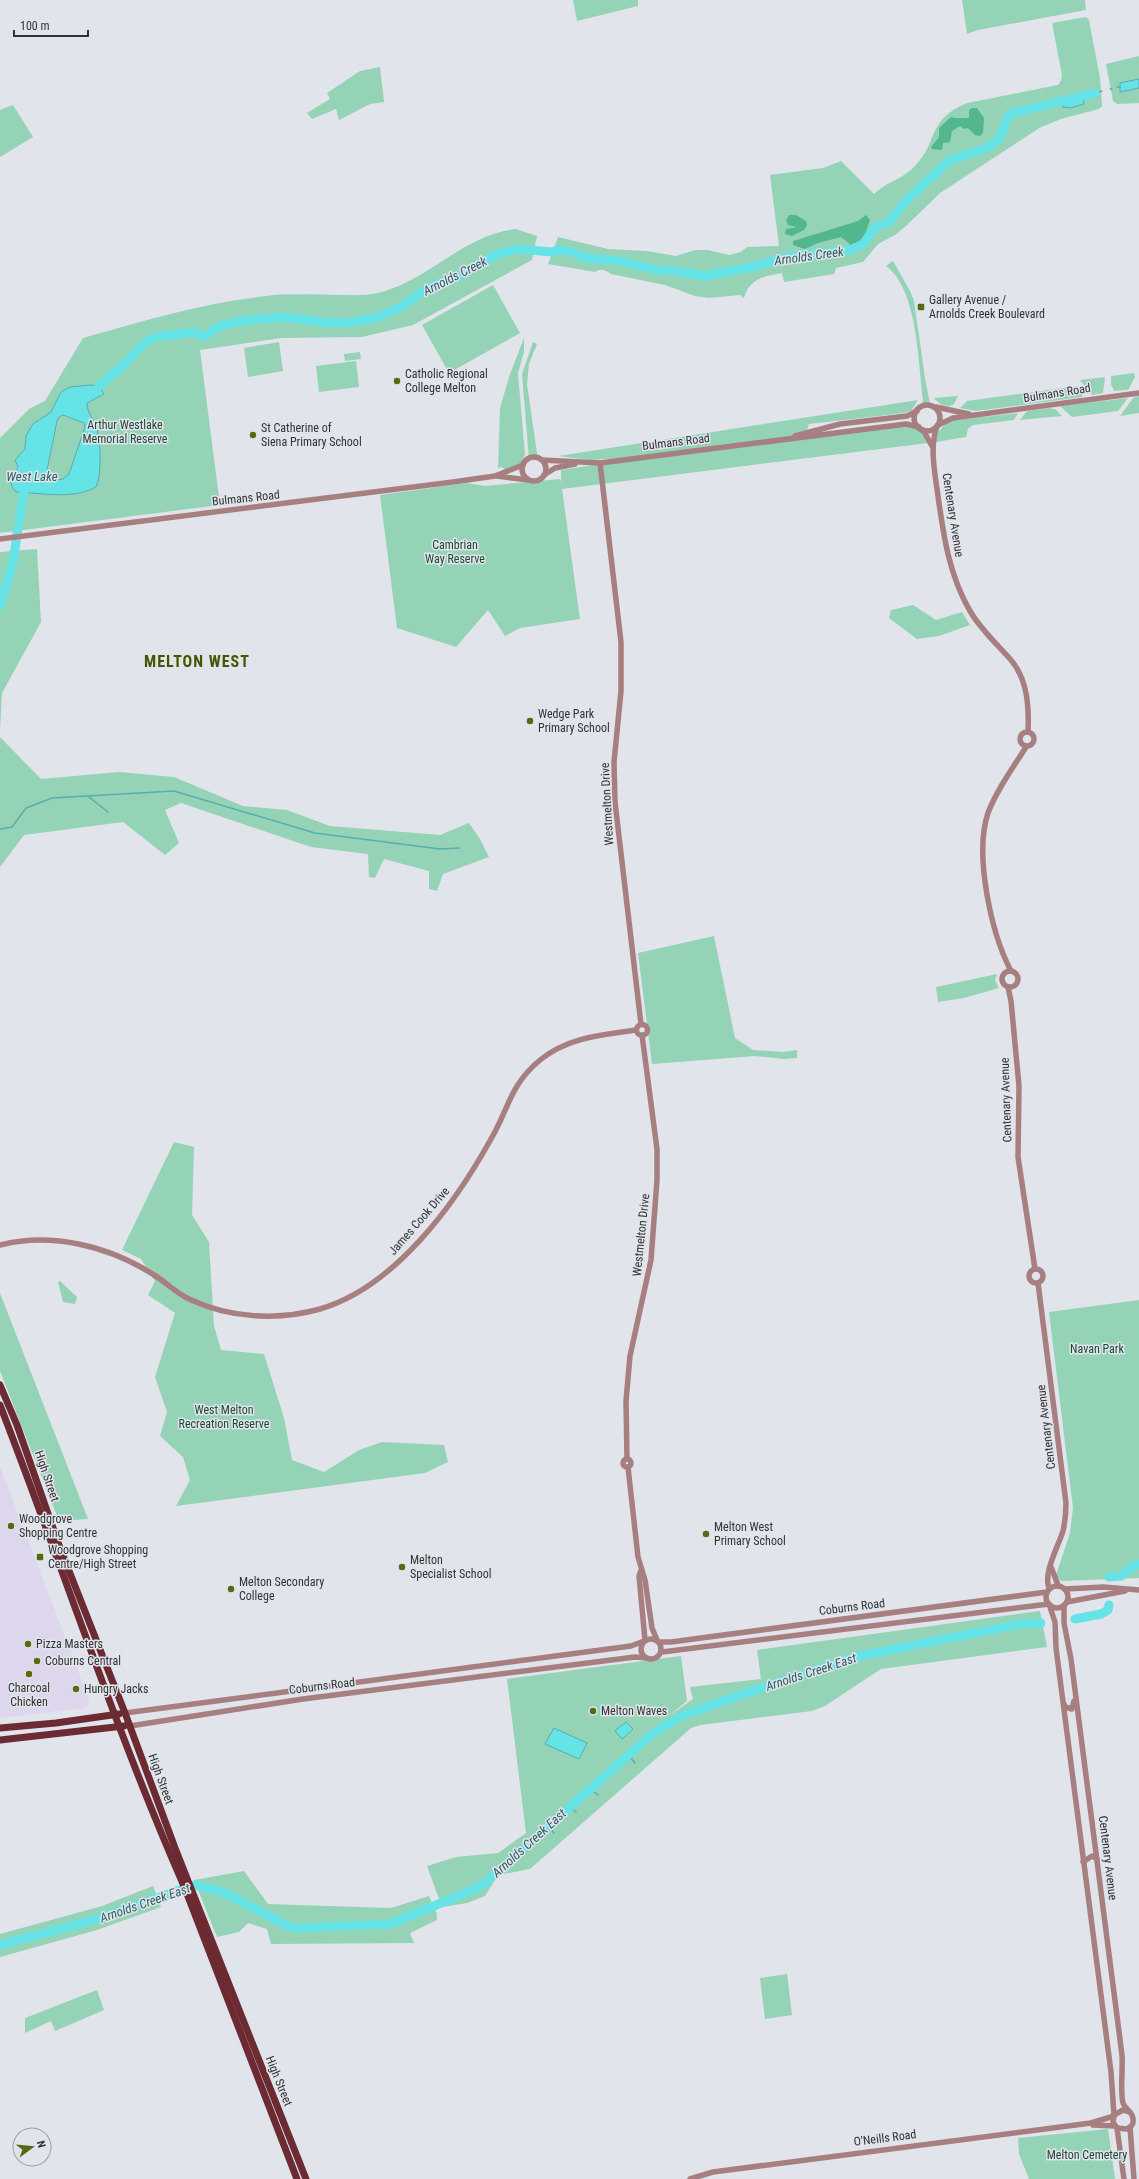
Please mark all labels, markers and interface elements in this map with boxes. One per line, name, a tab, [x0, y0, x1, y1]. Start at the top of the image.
scale bar	[14, 12, 88, 38]
text: 100 m	[20, 19, 50, 33]
water label: Arnolds Creek	[772, 244, 845, 268]
water label: Arnolds Creek	[420, 253, 490, 299]
place label: Gallery Avenue / Arnolds Creek Boulevard	[929, 293, 1045, 321]
marker: Gallery Avenue / Arnolds Creek Boulevard	[916, 302, 926, 312]
place label: Catholic Regional College Melton	[405, 367, 488, 395]
marker: Catholic Regional College Melton	[392, 376, 402, 386]
street label: Bulmans Road	[1022, 381, 1092, 405]
park label: Arthur Westlake Memorial Reserve	[83, 418, 168, 446]
place label: St Catherine of Siena Primary School	[261, 421, 362, 449]
marker: St Catherine of Siena Primary School	[248, 430, 258, 440]
street label: Bulmans Road	[641, 431, 711, 453]
water label: West Lake	[6, 469, 58, 484]
street label: Centenary Avenue	[939, 472, 967, 558]
street label: Bulmans Road	[211, 487, 281, 509]
park label: Cambrian Way Reserve	[425, 538, 485, 566]
district label: MELTON WEST	[144, 652, 250, 671]
place label: Wedge Park Primary School	[538, 707, 610, 735]
marker: Wedge Park Primary School	[525, 716, 535, 726]
street label: Westmelton Drive	[598, 762, 616, 846]
street label: Centenary Avenue	[998, 1057, 1014, 1143]
street label: James Cook Drive	[386, 1184, 453, 1258]
street label: Westmelton Drive	[630, 1193, 652, 1277]
park label: Navan Park	[1070, 1342, 1125, 1356]
street label: Centenary Avenue	[1034, 1384, 1058, 1470]
park label: West Melton Recreation Reserve	[179, 1403, 270, 1431]
street label: High Street	[32, 1449, 62, 1504]
place label: Woodgrove Shopping Centre	[19, 1512, 97, 1540]
place label: Melton West Primary School	[714, 1520, 786, 1548]
marker: Woodgrove Shopping Centre	[6, 1521, 16, 1531]
marker: Melton West Primary School	[701, 1529, 711, 1539]
place label: Woodgrove Shopping Centre/High Street	[48, 1543, 148, 1571]
marker: Woodgrove Shopping Centre/High Street	[35, 1552, 45, 1562]
place label: Melton Specialist School	[410, 1553, 491, 1581]
marker: Melton Specialist School	[397, 1562, 407, 1572]
place label: Melton Secondary College	[239, 1575, 324, 1603]
marker: Melton Secondary College	[226, 1584, 236, 1594]
street label: Coburns Road	[818, 1596, 886, 1618]
place label: Pizza Masters	[36, 1637, 103, 1651]
marker: Pizza Masters	[23, 1639, 33, 1649]
water label: Arnolds Creek East	[763, 1650, 859, 1694]
place label: Coburns Central	[45, 1654, 121, 1668]
marker: Coburns Central	[32, 1656, 42, 1666]
marker: Charcoal Chicken	[24, 1669, 34, 1679]
street label: Coburns Road	[288, 1675, 356, 1697]
place label: Charcoal Chicken	[8, 1681, 50, 1709]
place label: Hungry Jacks	[84, 1682, 148, 1696]
marker: Hungry Jacks	[71, 1684, 81, 1694]
place label: Melton Waves	[601, 1704, 667, 1718]
marker: Melton Waves	[588, 1706, 598, 1716]
street label: High Street	[145, 1752, 177, 1807]
water label: Arnolds Creek East	[488, 1806, 569, 1881]
street label: Centenary Avenue	[1096, 1815, 1120, 1901]
water label: Arnolds Creek East	[97, 1880, 192, 1926]
street label: High Street	[263, 2054, 296, 2109]
north arrow	[12, 2127, 52, 2167]
street label: O'Neills Road	[853, 2127, 917, 2149]
text: N	[34, 2139, 48, 2150]
park label: Melton Cemetery	[1047, 2148, 1127, 2162]

